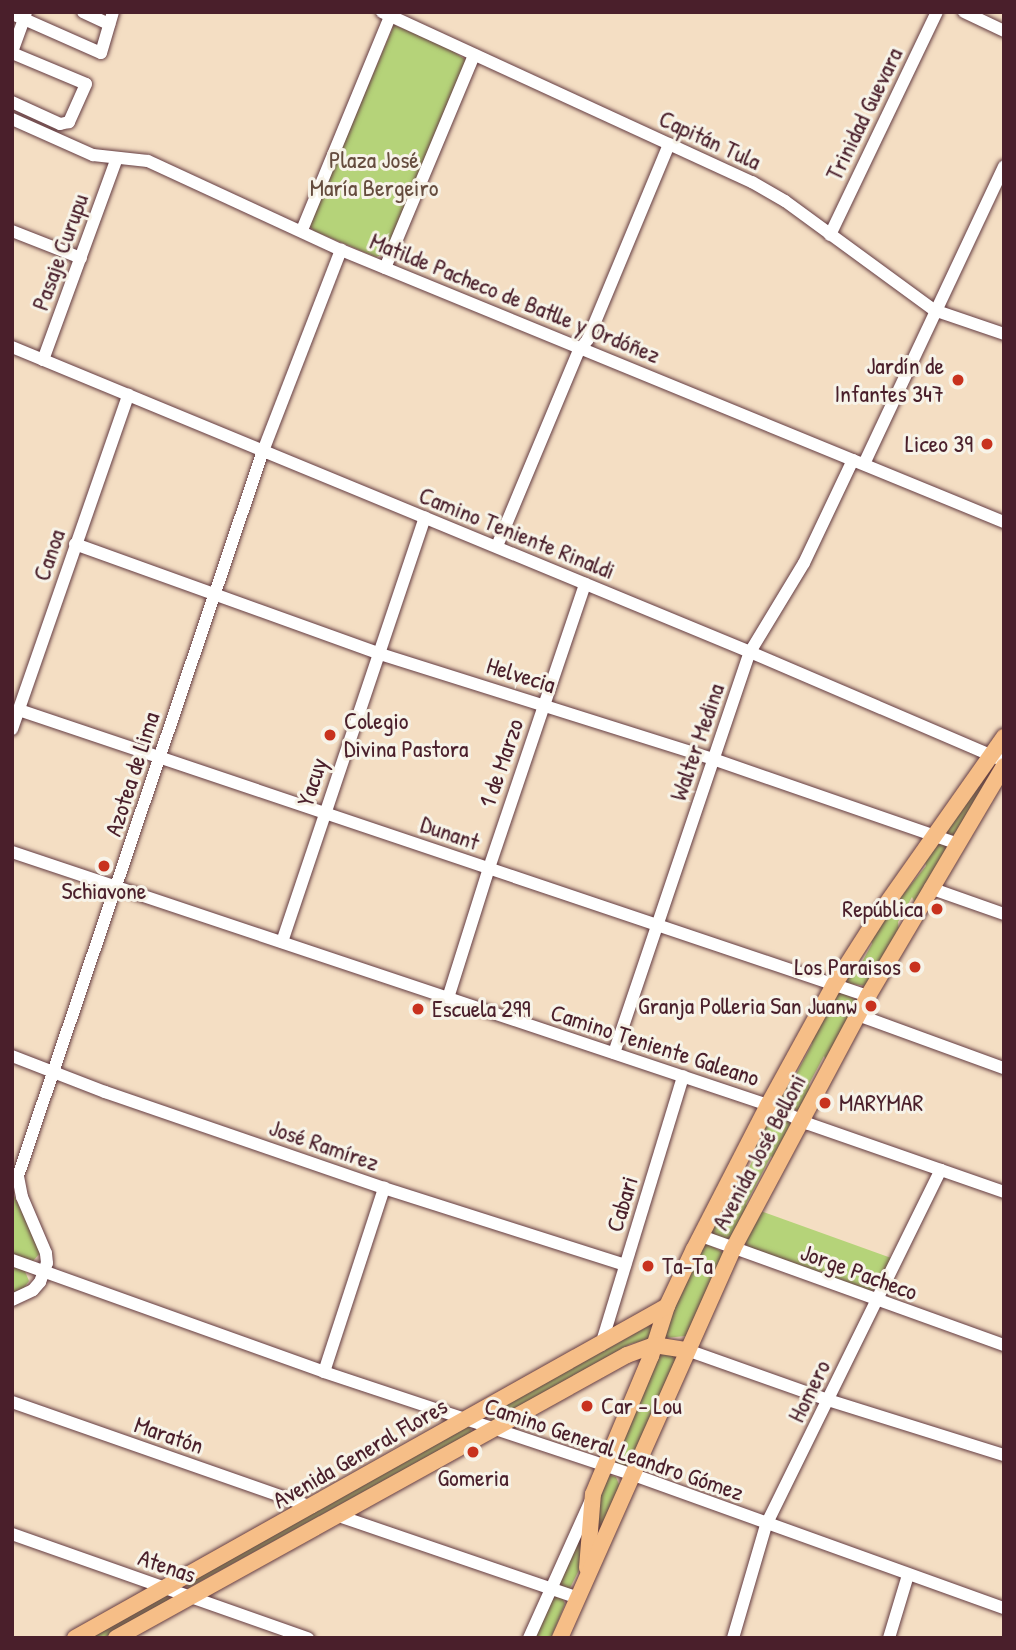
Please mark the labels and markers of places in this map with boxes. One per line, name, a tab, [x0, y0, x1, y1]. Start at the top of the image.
place label: Jardín de Infantes 347	[834, 352, 944, 408]
marker: Jardín de Infantes 347	[950, 372, 966, 388]
place label: Liceo 39	[905, 430, 973, 458]
marker: Liceo 39	[979, 436, 995, 452]
place label: Colegio Divina Pastora	[344, 707, 468, 763]
marker: Colegio Divina Pastora	[322, 727, 338, 743]
marker: Schiavone	[96, 858, 112, 874]
place label: Schiavone	[62, 877, 146, 905]
place label: República	[842, 895, 923, 923]
marker: República	[929, 901, 945, 917]
place label: Los Paraisos	[795, 953, 901, 981]
marker: Los Paraisos	[907, 959, 923, 975]
place label: Granja Polleria San Juanw	[638, 992, 857, 1020]
place label: Escuela 299	[432, 995, 530, 1023]
marker: Granja Polleria San Juanw	[863, 998, 879, 1014]
marker: Escuela 299	[410, 1001, 426, 1017]
place label: MARYMAR	[839, 1089, 923, 1117]
marker: MARYMAR	[817, 1095, 833, 1111]
place label: Ta-Ta	[662, 1252, 713, 1280]
marker: Ta-Ta	[640, 1258, 656, 1274]
place label: Car - Lou	[601, 1392, 682, 1420]
marker: Car - Lou	[579, 1398, 595, 1414]
marker: Gomeria	[465, 1444, 481, 1460]
place label: Gomeria	[437, 1464, 509, 1492]

